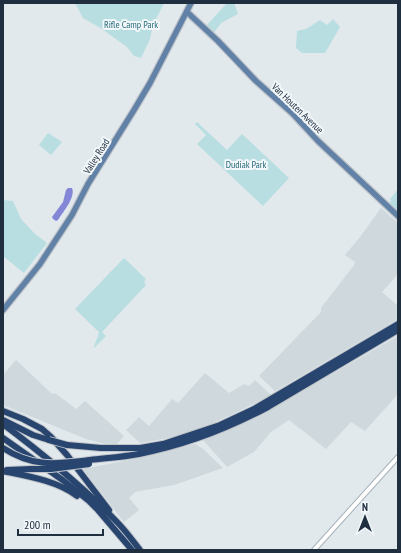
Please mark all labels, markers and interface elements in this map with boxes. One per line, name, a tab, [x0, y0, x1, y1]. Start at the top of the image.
park label: Rifle Camp Park	[104, 18, 158, 31]
street label: Van Houten Avenue	[268, 80, 326, 136]
street label: Valley Road	[80, 136, 112, 177]
park label: Dudiak Park	[226, 158, 266, 171]
north arrow	[345, 497, 385, 537]
text: N	[362, 500, 368, 514]
scale bar	[18, 511, 103, 537]
text: 200 m	[24, 517, 51, 532]

